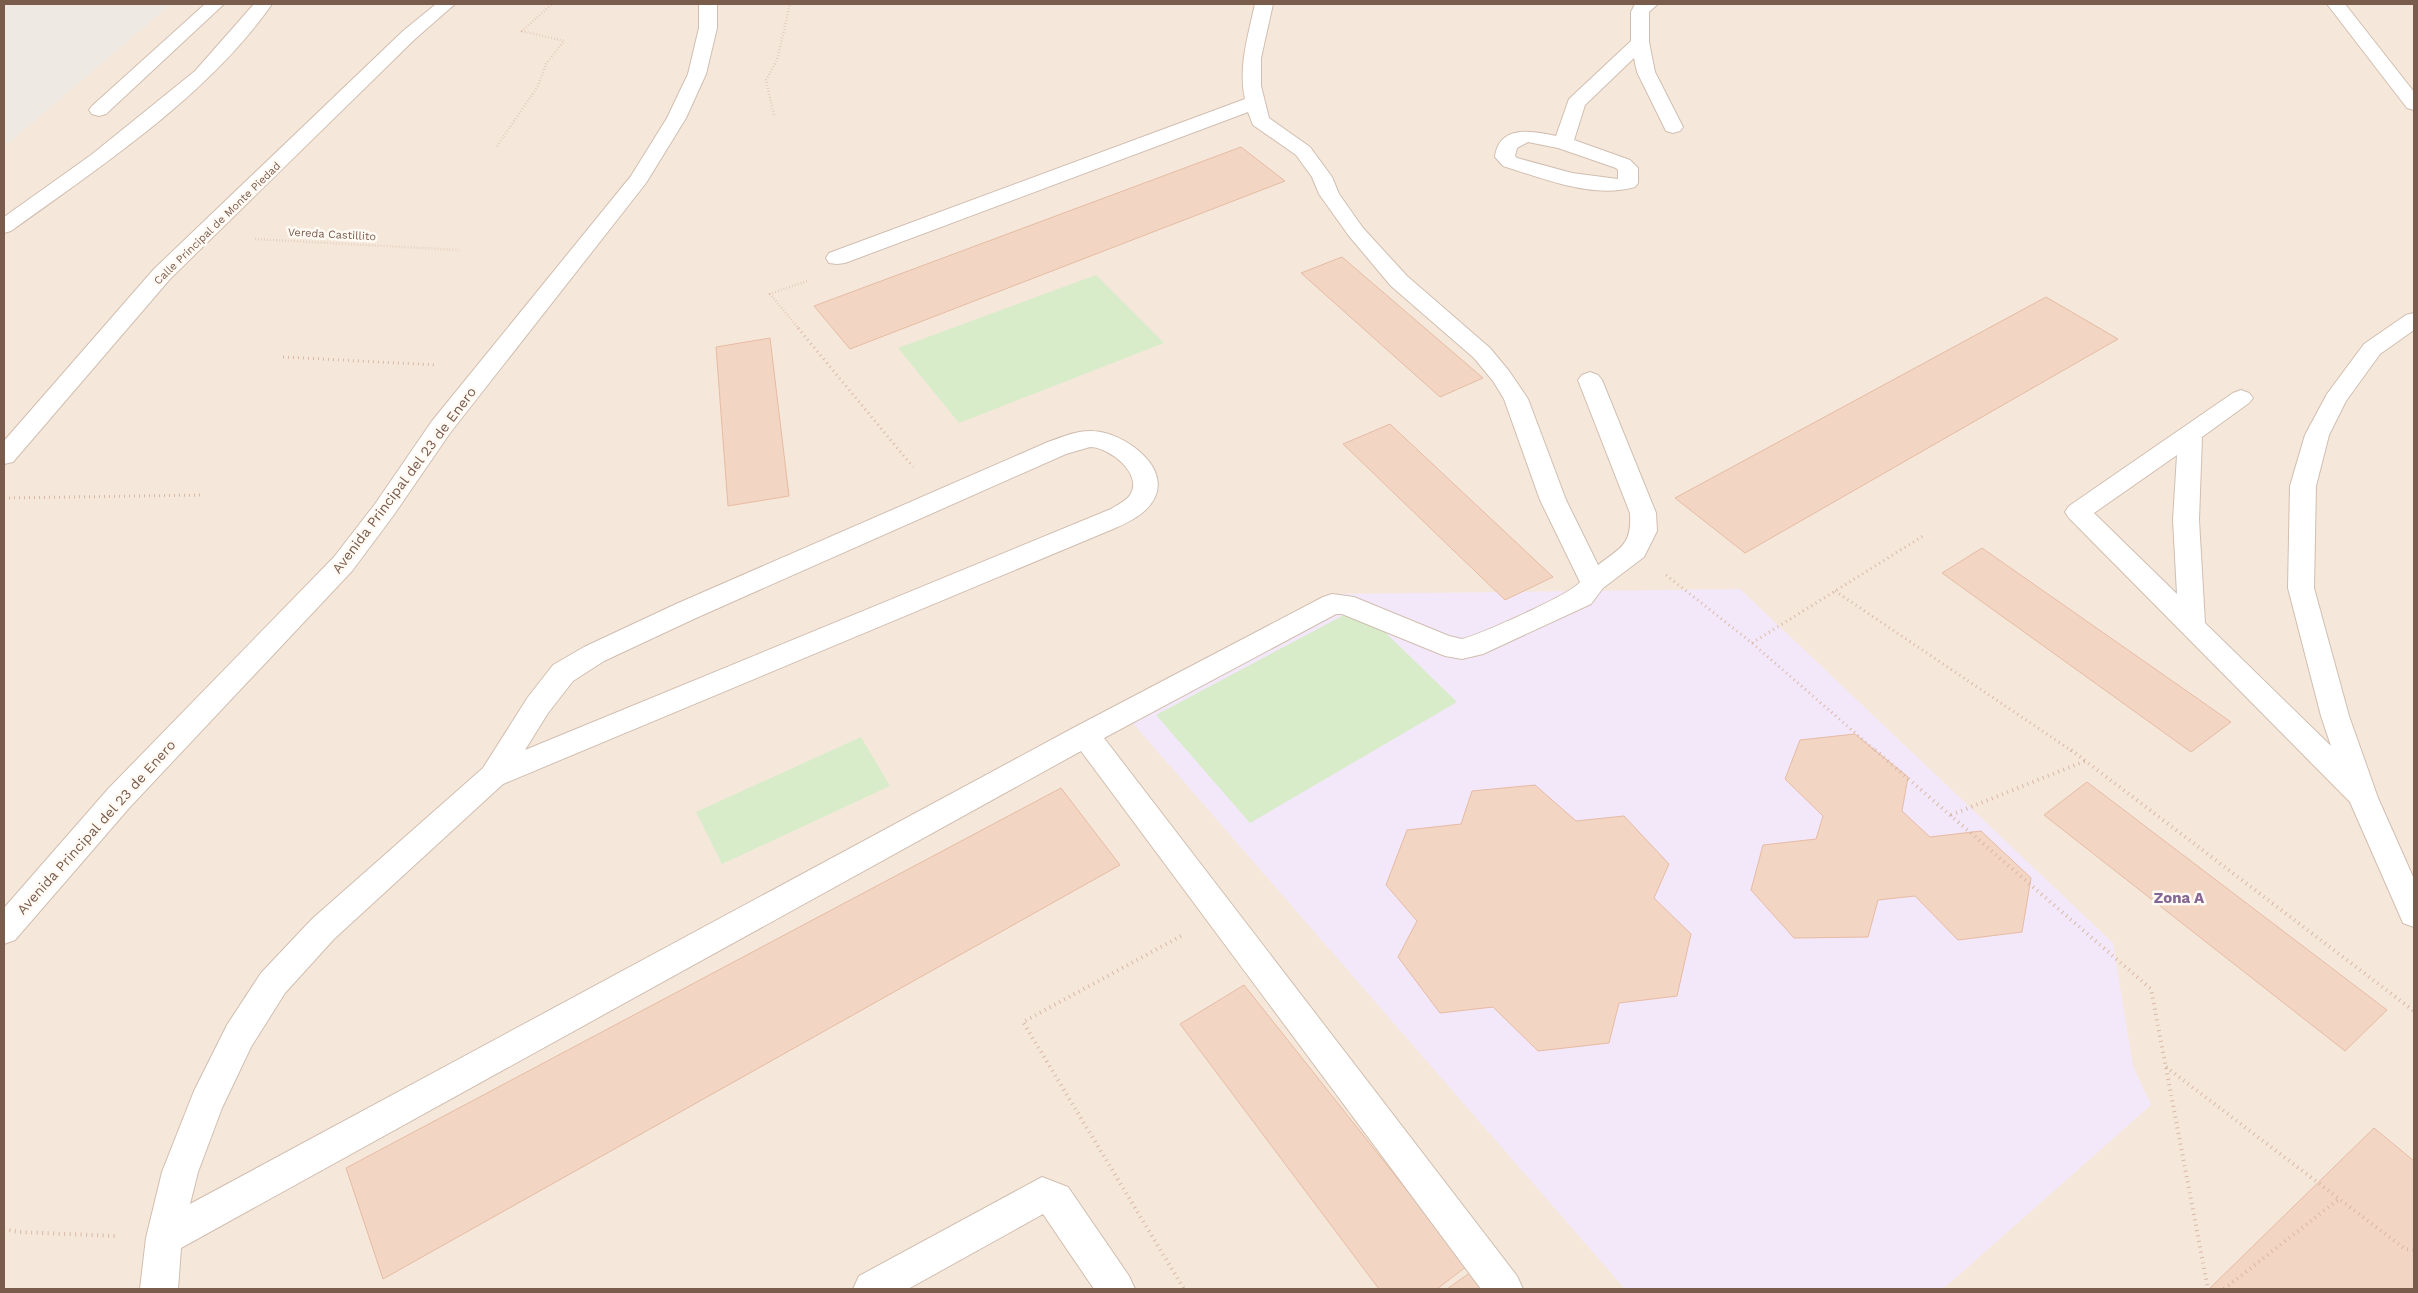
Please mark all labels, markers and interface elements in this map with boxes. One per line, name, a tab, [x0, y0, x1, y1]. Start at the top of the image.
street label: Calle Principal de Monte Piedad	[151, 159, 283, 287]
street label: Vereda Castillito	[288, 226, 376, 243]
street label: Avenida Principal del 23 de Enero	[329, 384, 479, 576]
street label: Avenida Principal del 23 de Enero	[13, 737, 179, 917]
district label: Zona A	[2154, 889, 2205, 907]

